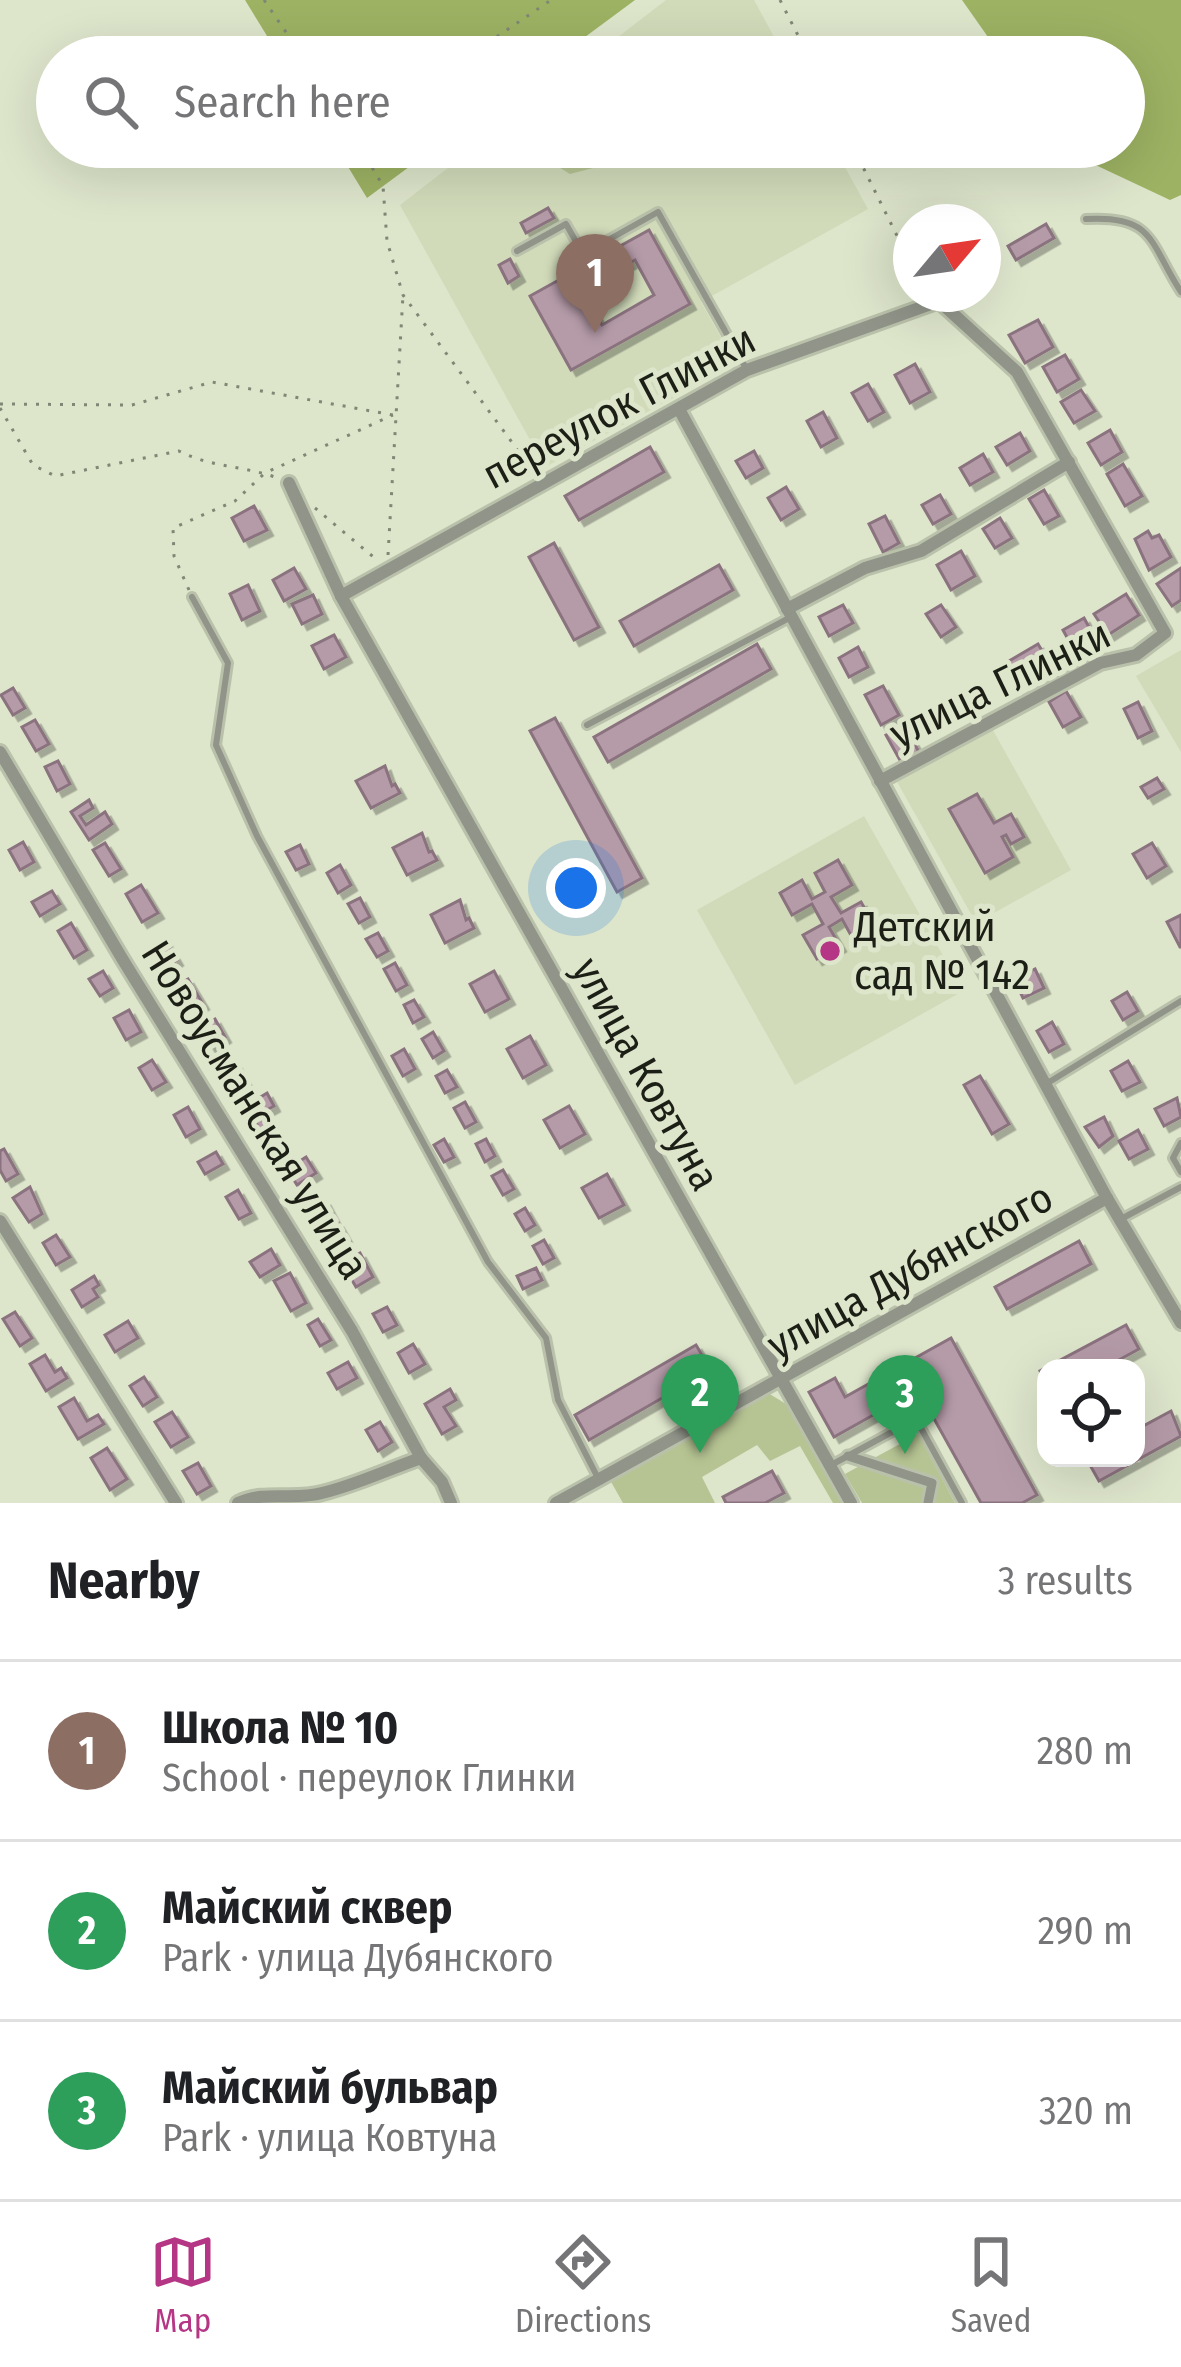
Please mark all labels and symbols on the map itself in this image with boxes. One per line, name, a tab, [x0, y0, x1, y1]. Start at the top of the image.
north arrow	[893, 204, 1001, 312]
pin: 1	[556, 234, 634, 333]
street label: переулок Глинки	[474, 314, 764, 500]
street label: улица Глинки	[882, 609, 1118, 759]
your location	[546, 858, 606, 918]
place label: Детский сад № 142	[853, 902, 1030, 1000]
street label: Новоусманская улица	[131, 932, 379, 1288]
marker: Детский сад № 142	[817, 938, 843, 964]
street label: улица Ковтуна	[562, 949, 730, 1199]
street label: улица Дубянского	[759, 1172, 1061, 1370]
pin: 2	[661, 1354, 739, 1453]
pin: 3	[866, 1355, 944, 1454]

